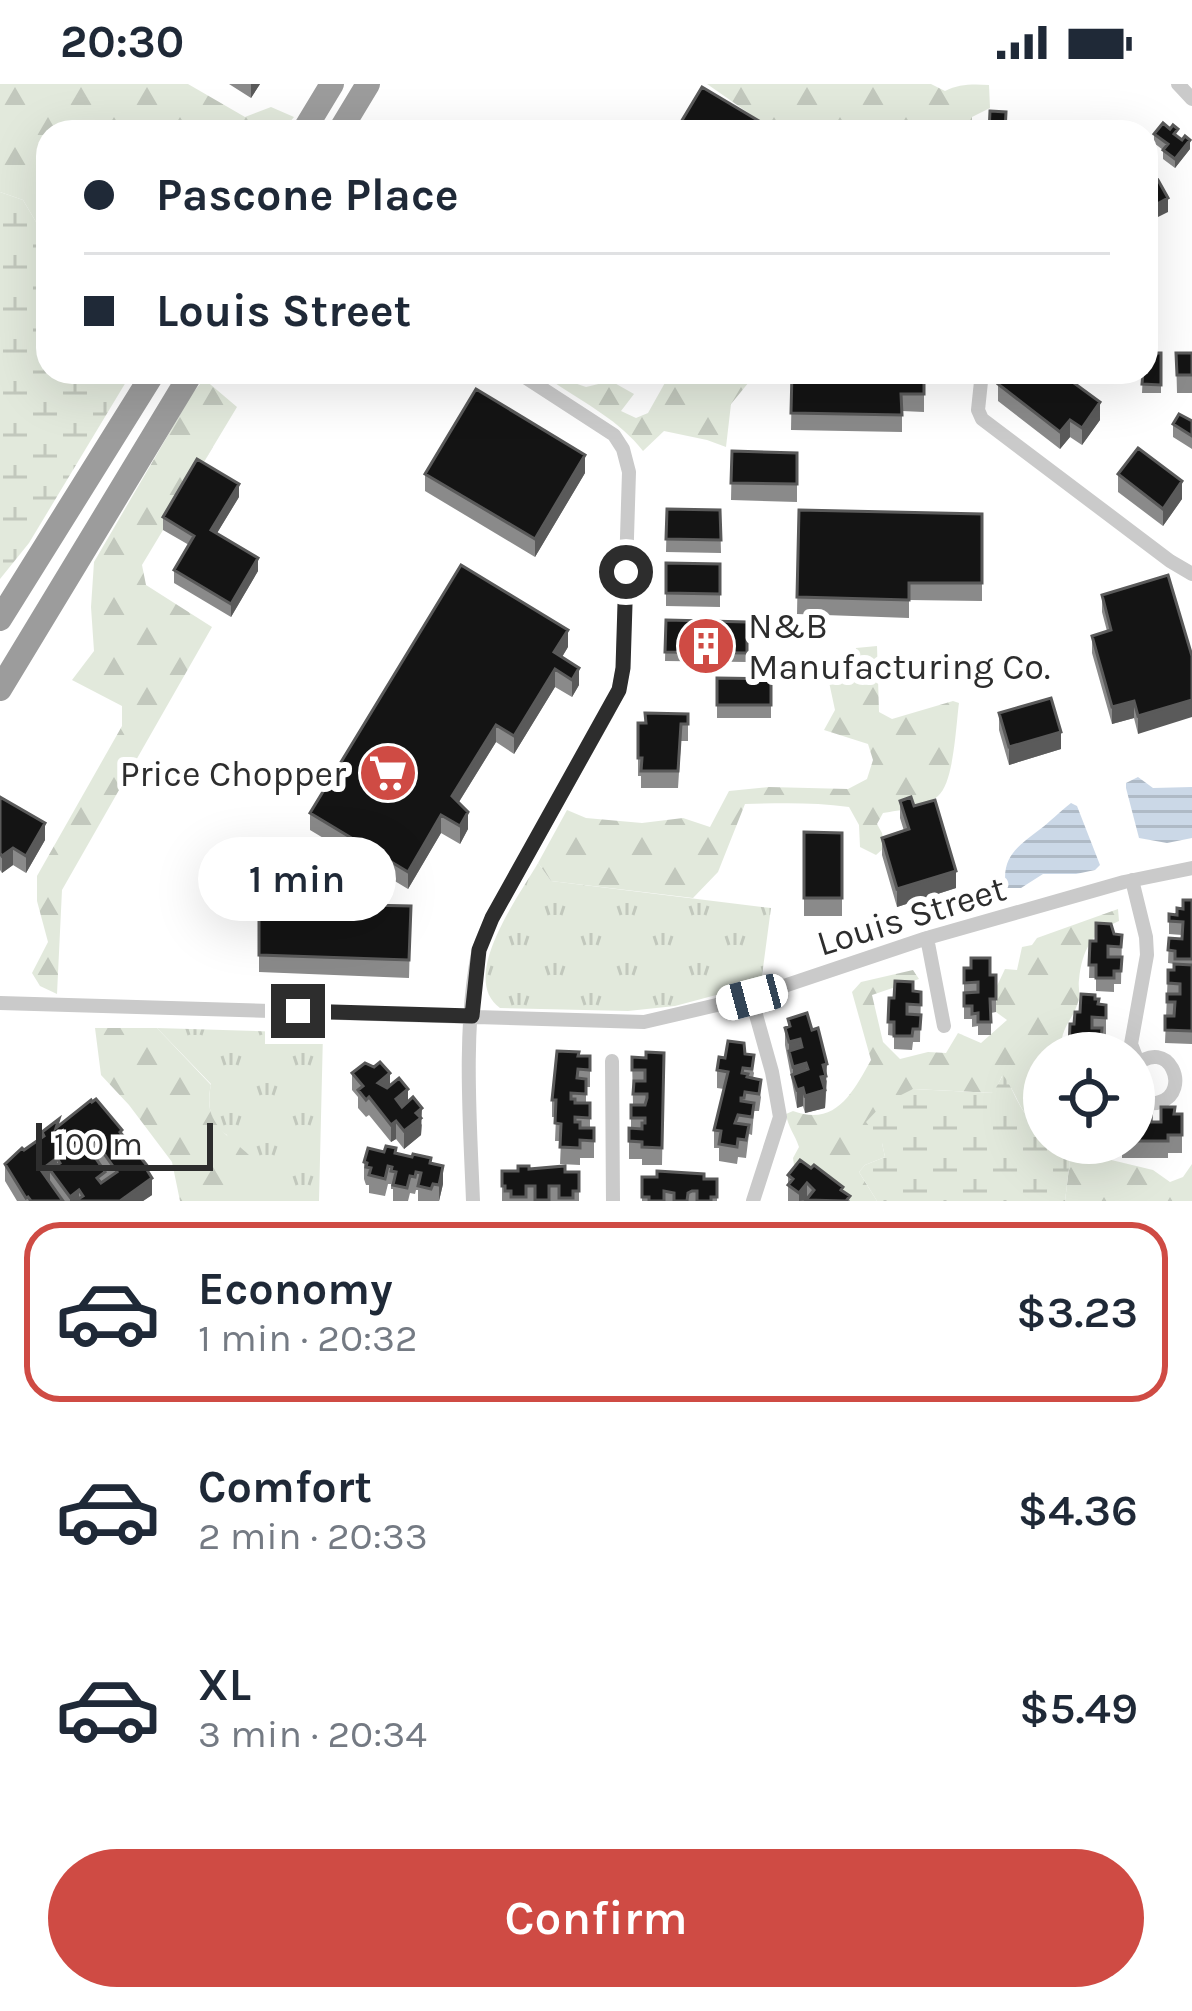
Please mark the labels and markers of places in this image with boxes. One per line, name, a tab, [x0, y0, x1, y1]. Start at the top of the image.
place label: N&B Manufacturing Co.	[748, 605, 1050, 688]
building icon: N&B Manufacturing Co.	[675, 615, 737, 677]
supermarket icon: Price Chopper	[357, 742, 419, 804]
place label: Price Chopper	[120, 753, 347, 795]

